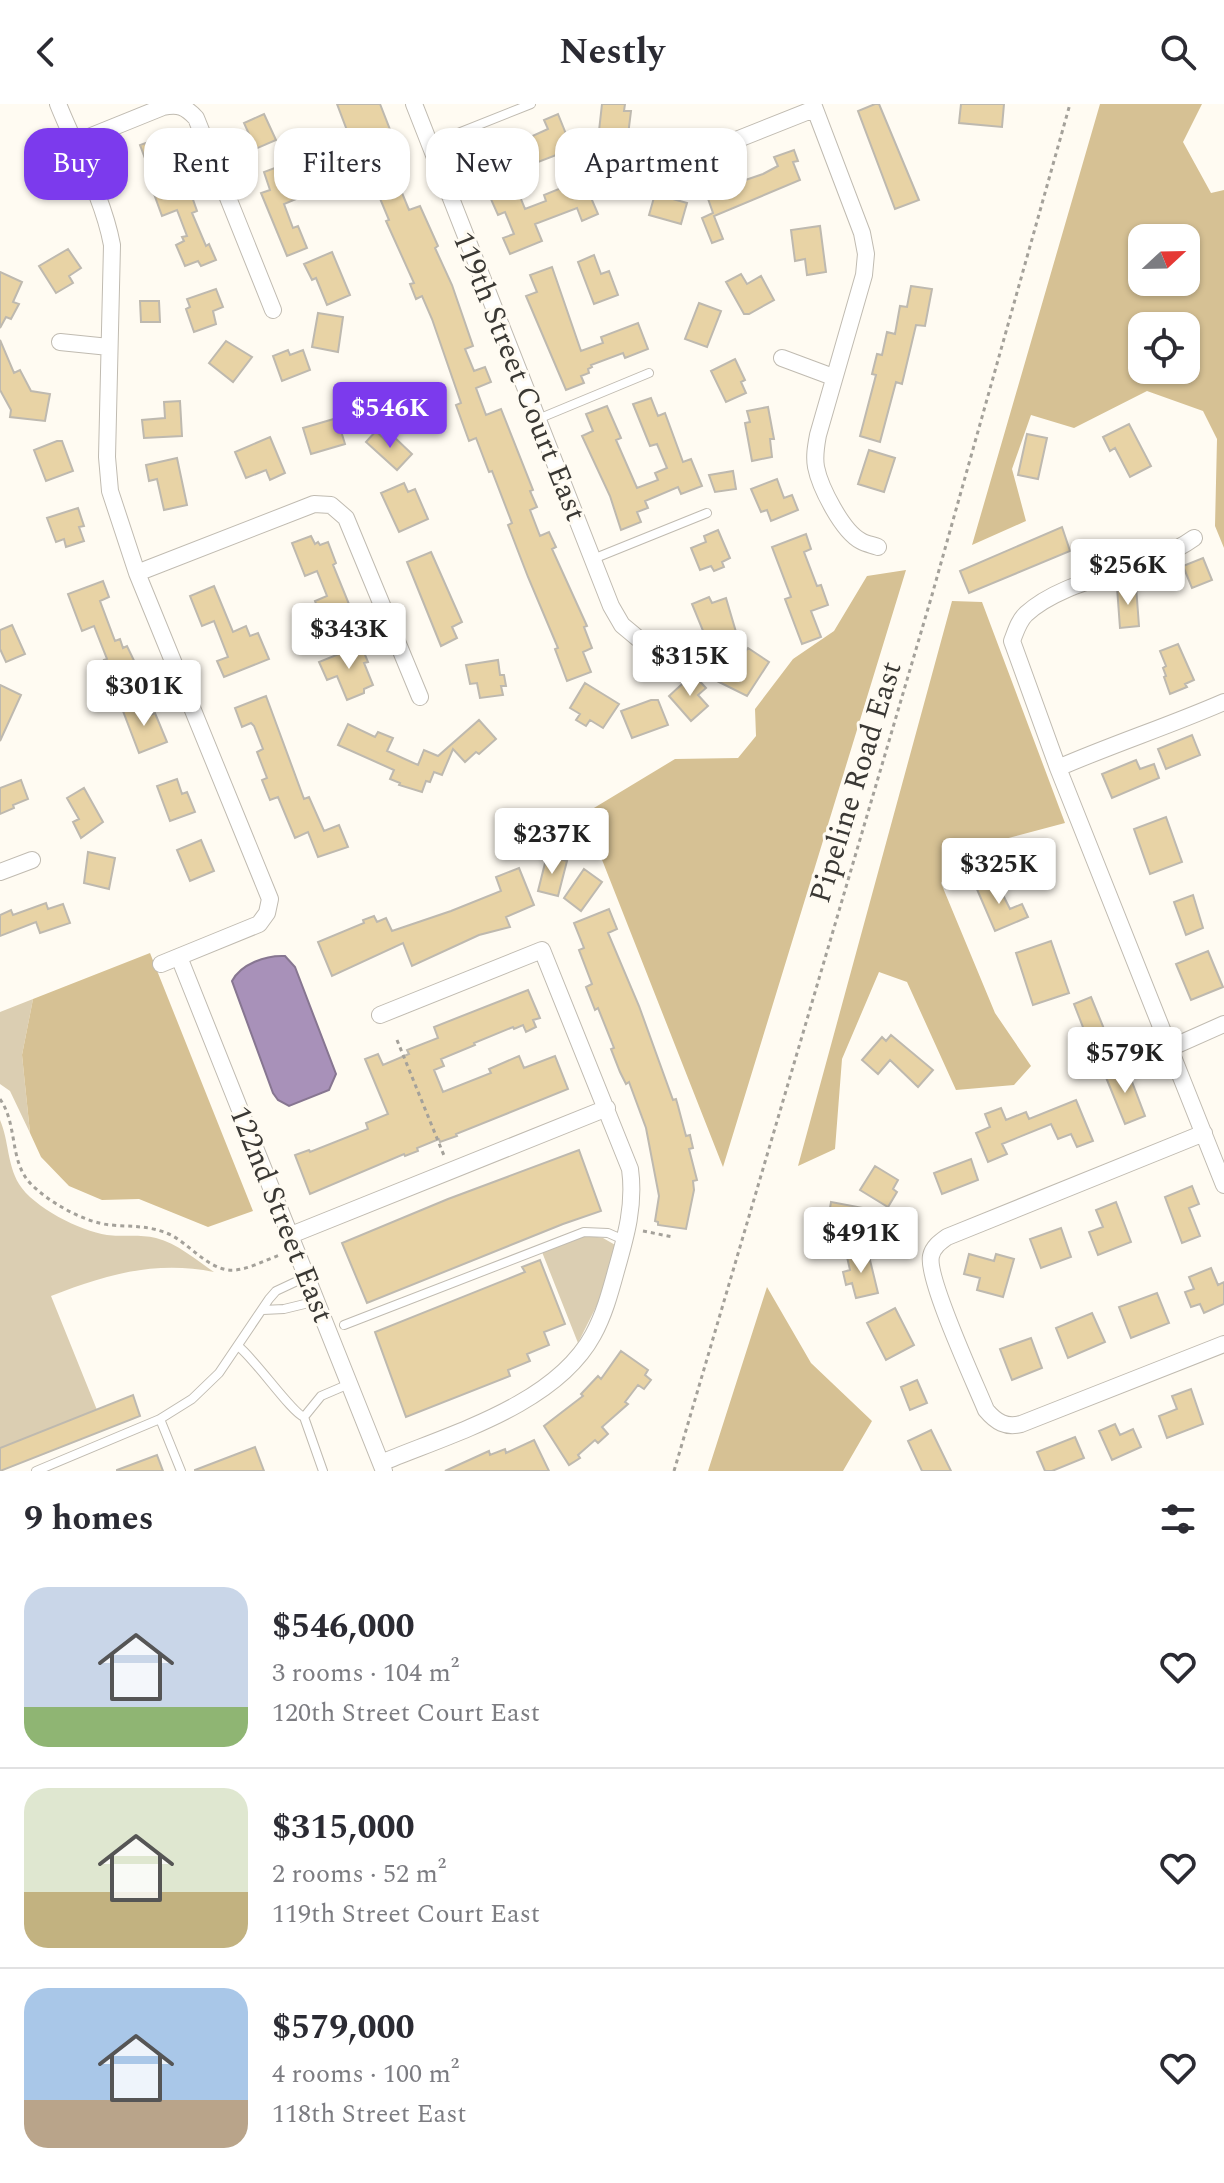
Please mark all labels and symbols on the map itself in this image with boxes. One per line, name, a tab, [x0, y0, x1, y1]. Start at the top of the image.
street label: 119th Street Court East	[440, 224, 598, 528]
north arrow	[1128, 224, 1200, 296]
pin: $546K	[334, 382, 446, 450]
pin: $256K	[1072, 539, 1184, 607]
pin: $343K	[293, 603, 405, 671]
pin: $315K	[634, 630, 746, 698]
street label: Pipeline Road East	[797, 656, 915, 909]
pin: $301K	[88, 660, 200, 728]
pin: $237K	[496, 808, 608, 876]
pin: $325K	[943, 838, 1055, 906]
pin: $579K	[1069, 1027, 1181, 1095]
street label: 122nd Street East	[217, 1099, 346, 1330]
pin: $491K	[805, 1207, 917, 1275]

